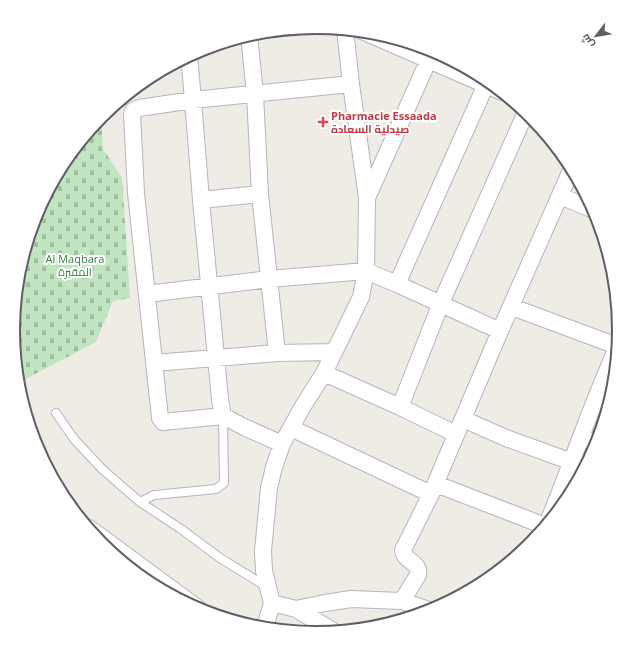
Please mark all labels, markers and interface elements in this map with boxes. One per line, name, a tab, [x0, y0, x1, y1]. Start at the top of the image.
north arrow	[576, 16, 616, 56]
text: ش	[577, 31, 597, 51]
place label: Pharmacie Essaada صيدلية السعادة	[331, 108, 437, 136]
marker: Pharmacie Essaada صيدلية السعادة	[318, 117, 328, 127]
park label: Al Maqbara المقبرة	[46, 251, 104, 279]

